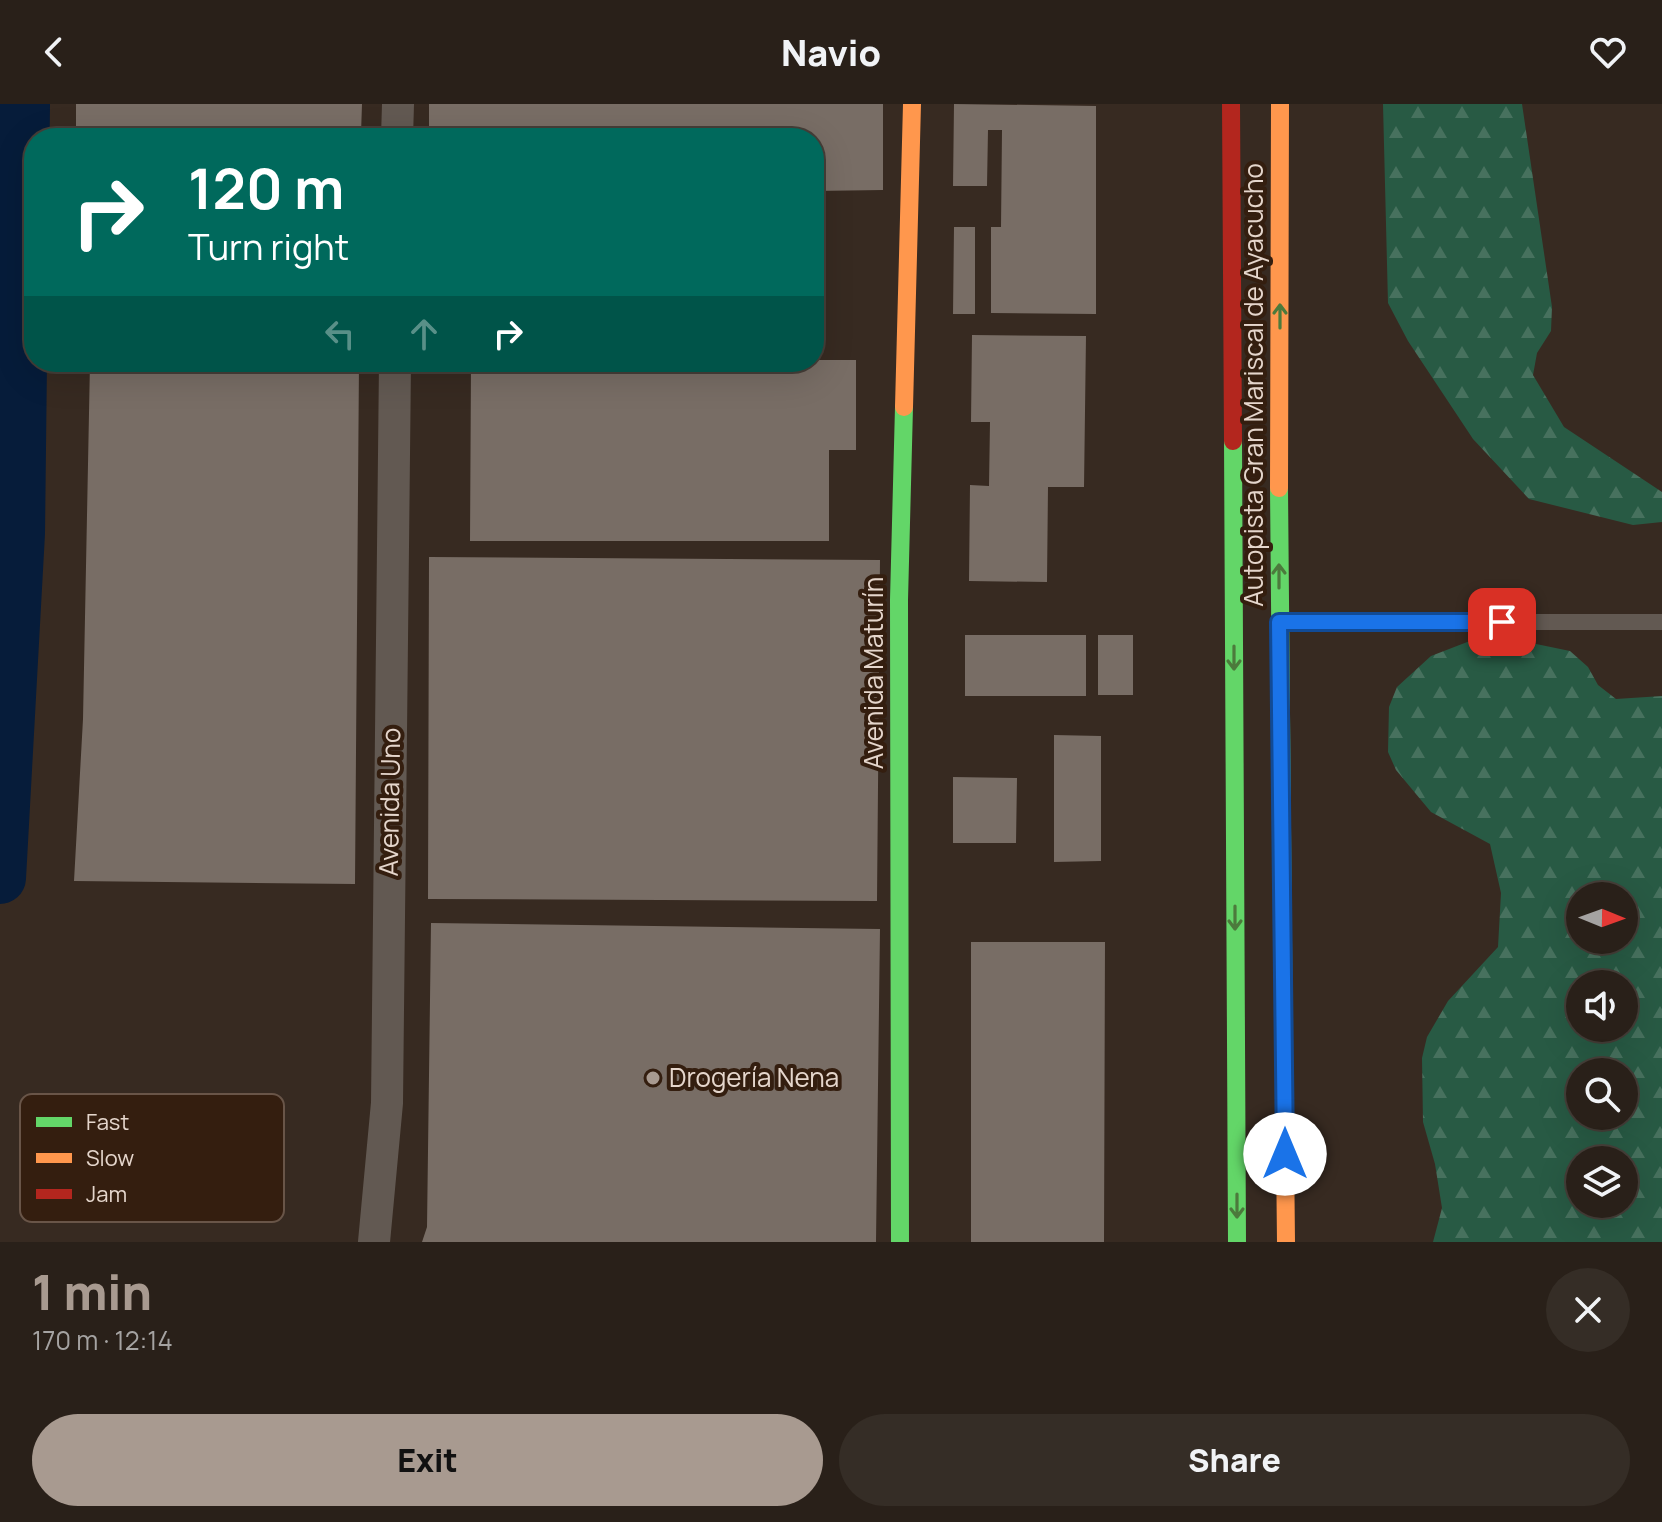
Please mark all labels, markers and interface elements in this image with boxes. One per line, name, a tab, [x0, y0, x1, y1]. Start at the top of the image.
text: Navio	[781, 28, 881, 77]
icon: back	[32, 30, 76, 74]
icon: heart	[1586, 30, 1630, 74]
text: 120 m	[188, 149, 344, 226]
icon: right	[56, 160, 160, 264]
street label: Autopista Gran Mariscal de Ayacucho	[1235, 163, 1271, 607]
text: Turn right	[188, 222, 349, 271]
one-way arrow	[1272, 303, 1288, 330]
icon: left	[318, 312, 362, 356]
icon: ahead	[402, 312, 446, 356]
icon: right	[486, 312, 530, 356]
one-way arrow	[1271, 563, 1287, 590]
street label: Avenida Maturín	[855, 577, 891, 769]
pin	[1468, 588, 1536, 656]
icon: arrive	[1480, 600, 1524, 644]
one-way arrow	[1226, 644, 1242, 671]
street label: Avenida Uno	[370, 727, 408, 877]
north arrow	[1566, 882, 1638, 954]
map controls	[1566, 882, 1638, 1218]
one-way arrow	[1228, 904, 1243, 931]
button: sound	[1566, 970, 1638, 1042]
button: search	[1566, 1058, 1638, 1130]
place label: Drogería Nena	[669, 1059, 839, 1095]
marker: Drogería Nena	[644, 1069, 662, 1087]
legend	[20, 1094, 284, 1222]
text: Fast	[86, 1107, 129, 1137]
position arrow	[1243, 1112, 1327, 1196]
text: Slow	[86, 1143, 134, 1173]
button: layers	[1566, 1146, 1638, 1218]
text: Jam	[86, 1179, 127, 1209]
one-way arrow	[1229, 1192, 1245, 1219]
text: 1 min	[32, 1259, 152, 1324]
button: close	[1546, 1268, 1630, 1352]
text: 170 m · 12:14	[32, 1322, 173, 1358]
button: Exit	[32, 1414, 823, 1506]
button: Share	[839, 1414, 1630, 1506]

